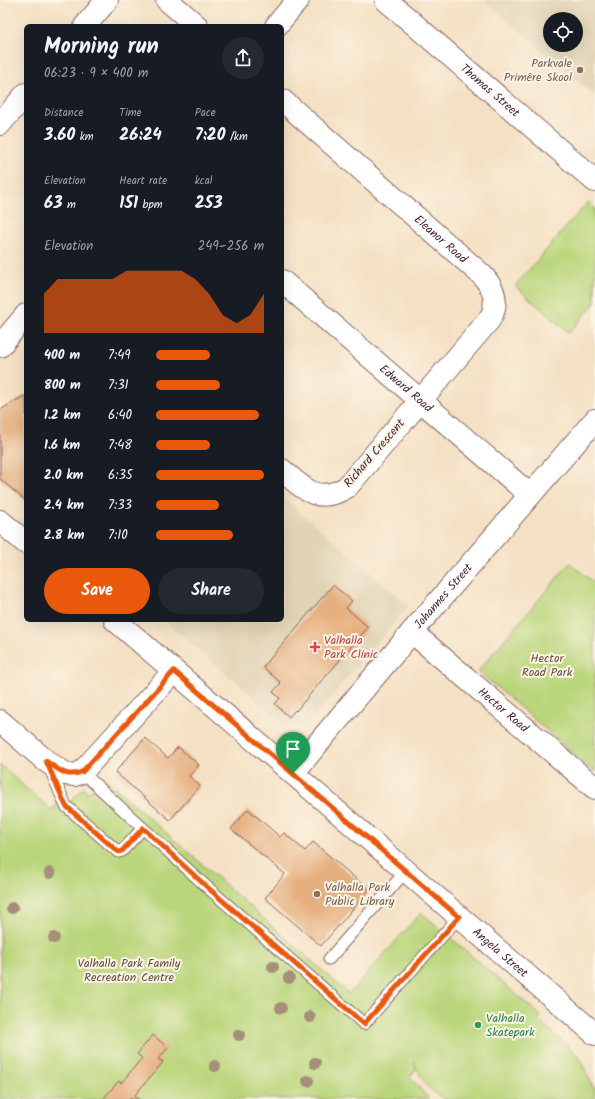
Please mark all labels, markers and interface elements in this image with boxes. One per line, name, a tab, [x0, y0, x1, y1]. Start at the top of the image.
map controls	[543, 12, 583, 52]
button: locate	[543, 12, 583, 52]
text: Morning run	[44, 30, 159, 65]
button: share	[222, 37, 264, 79]
place label: Parkvale Primêre Skool	[504, 54, 573, 87]
street label: Thomas Street	[456, 59, 524, 122]
text: 06:23 · 9 × 400 m	[44, 63, 148, 84]
marker: Parkvale Primêre Skool	[575, 65, 585, 75]
text: Distance	[44, 104, 84, 122]
text: Time	[119, 104, 142, 122]
text: Pace	[195, 104, 216, 122]
text: 3.60	[44, 122, 75, 149]
text: 26:24	[119, 122, 162, 149]
text: 7:20	[195, 122, 226, 149]
text: km	[75, 128, 94, 146]
text: /km	[226, 128, 248, 146]
text: Elevation	[44, 172, 86, 190]
text: Heart rate	[119, 172, 167, 190]
text: kcal	[195, 172, 213, 190]
text: 63	[44, 190, 63, 217]
text: 151	[119, 190, 138, 217]
text: 253	[195, 190, 222, 217]
text: m	[63, 196, 76, 214]
text: bpm	[138, 196, 162, 214]
street label: Eleanor Road	[409, 211, 472, 269]
text: Elevation	[44, 236, 93, 257]
text: 249–256 m	[198, 236, 264, 257]
text: 400 m	[44, 345, 80, 366]
text: 7:49	[108, 345, 131, 366]
street label: Edward Road	[375, 360, 438, 418]
text: 800 m	[44, 375, 81, 396]
text: 7:31	[108, 375, 129, 396]
text: 1.2 km	[44, 405, 81, 426]
text: 6:40	[108, 405, 132, 426]
street label: Richard Crescent	[339, 415, 410, 492]
text: 1.6 km	[44, 435, 80, 456]
text: 7:48	[108, 435, 132, 456]
text: 2.0 km	[44, 465, 83, 486]
text: 6:35	[108, 465, 133, 486]
text: 2.4 km	[44, 495, 84, 516]
text: 7:33	[108, 495, 132, 516]
text: 2.8 km	[44, 525, 84, 546]
text: 7:10	[108, 525, 128, 546]
street label: Johannes Street	[410, 559, 478, 634]
button: Save	[44, 568, 150, 614]
button: Share	[158, 568, 264, 614]
place label: Valhalla Park Clinic	[324, 631, 378, 664]
marker: Valhalla Park Clinic	[309, 641, 321, 653]
park label: Hector Road Park	[522, 649, 573, 682]
street label: Hector Road	[473, 683, 533, 738]
pin	[276, 732, 310, 773]
icon: arrive	[282, 738, 304, 760]
place label: Valhalla Park Public Library	[325, 878, 395, 911]
marker: Valhalla Park Public Library	[312, 889, 322, 899]
street label: Angela Street	[468, 923, 533, 983]
park label: Valhalla Park Family Recreation Centre	[78, 954, 181, 987]
place label: Valhalla Skatepark	[486, 1009, 535, 1042]
marker: Valhalla Skatepark	[473, 1020, 483, 1030]

